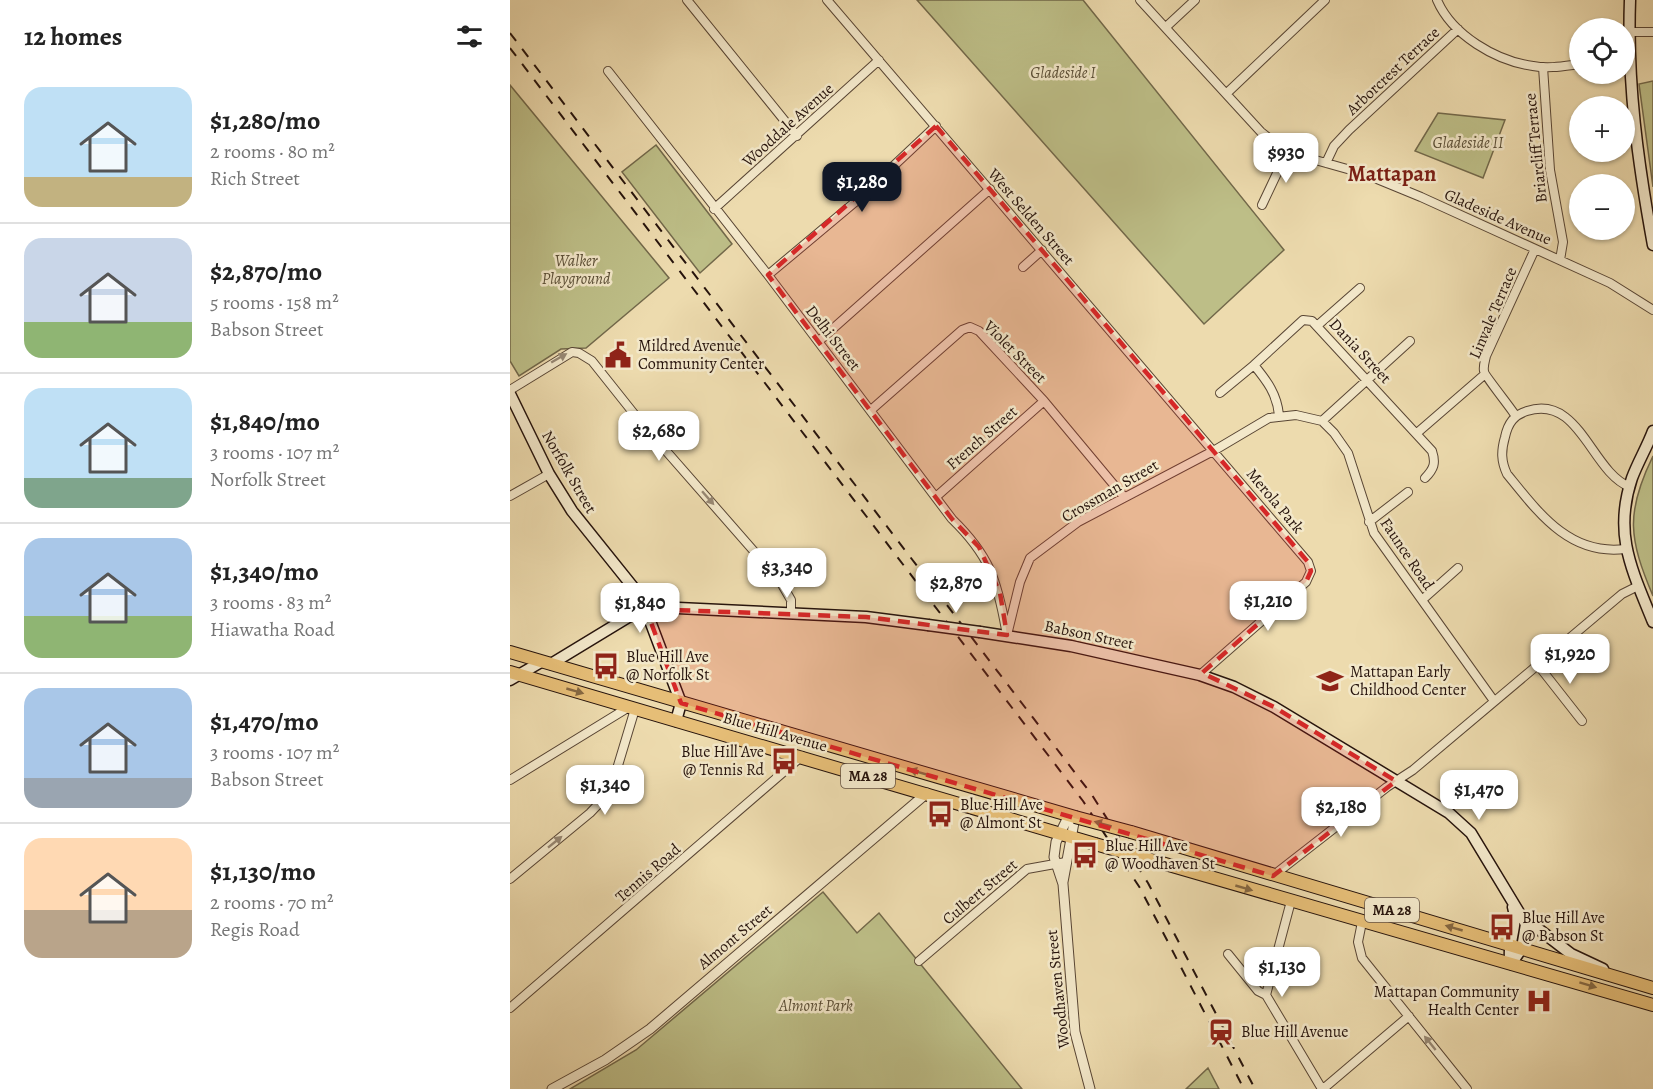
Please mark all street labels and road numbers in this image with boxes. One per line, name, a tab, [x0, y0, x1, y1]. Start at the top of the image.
street label: Arborcrest Terrace	[1341, 22, 1444, 121]
street label: Wooddale Avenue	[737, 78, 839, 173]
street label: Briarcliff Terrace	[1519, 92, 1553, 204]
street label: West Selden Street	[982, 163, 1079, 270]
street label: Gladeside Avenue	[1441, 184, 1555, 250]
street label: Linvale Terrace	[1464, 264, 1522, 362]
street label: Delhi Street	[800, 301, 866, 375]
street label: Dania Street	[1324, 314, 1396, 388]
street label: Violet Street	[978, 315, 1051, 388]
street label: French Street	[942, 401, 1022, 475]
street label: Norfolk Street	[536, 426, 602, 518]
street label: Crossman Street	[1057, 454, 1163, 528]
street label: Merola Park	[1241, 464, 1309, 538]
street label: Faunce Road	[1375, 514, 1439, 595]
street label: Babson Street	[1042, 615, 1136, 655]
street label: Blue Hill Avenue	[720, 707, 830, 757]
road number: MA 28	[841, 764, 895, 788]
street label: Tennis Road	[611, 838, 686, 908]
street label: Culbert Street	[938, 854, 1022, 930]
road number: MA 28	[1365, 898, 1419, 922]
street label: Almont Street	[692, 899, 777, 975]
street label: Woodhaven Street	[1041, 929, 1075, 1050]

